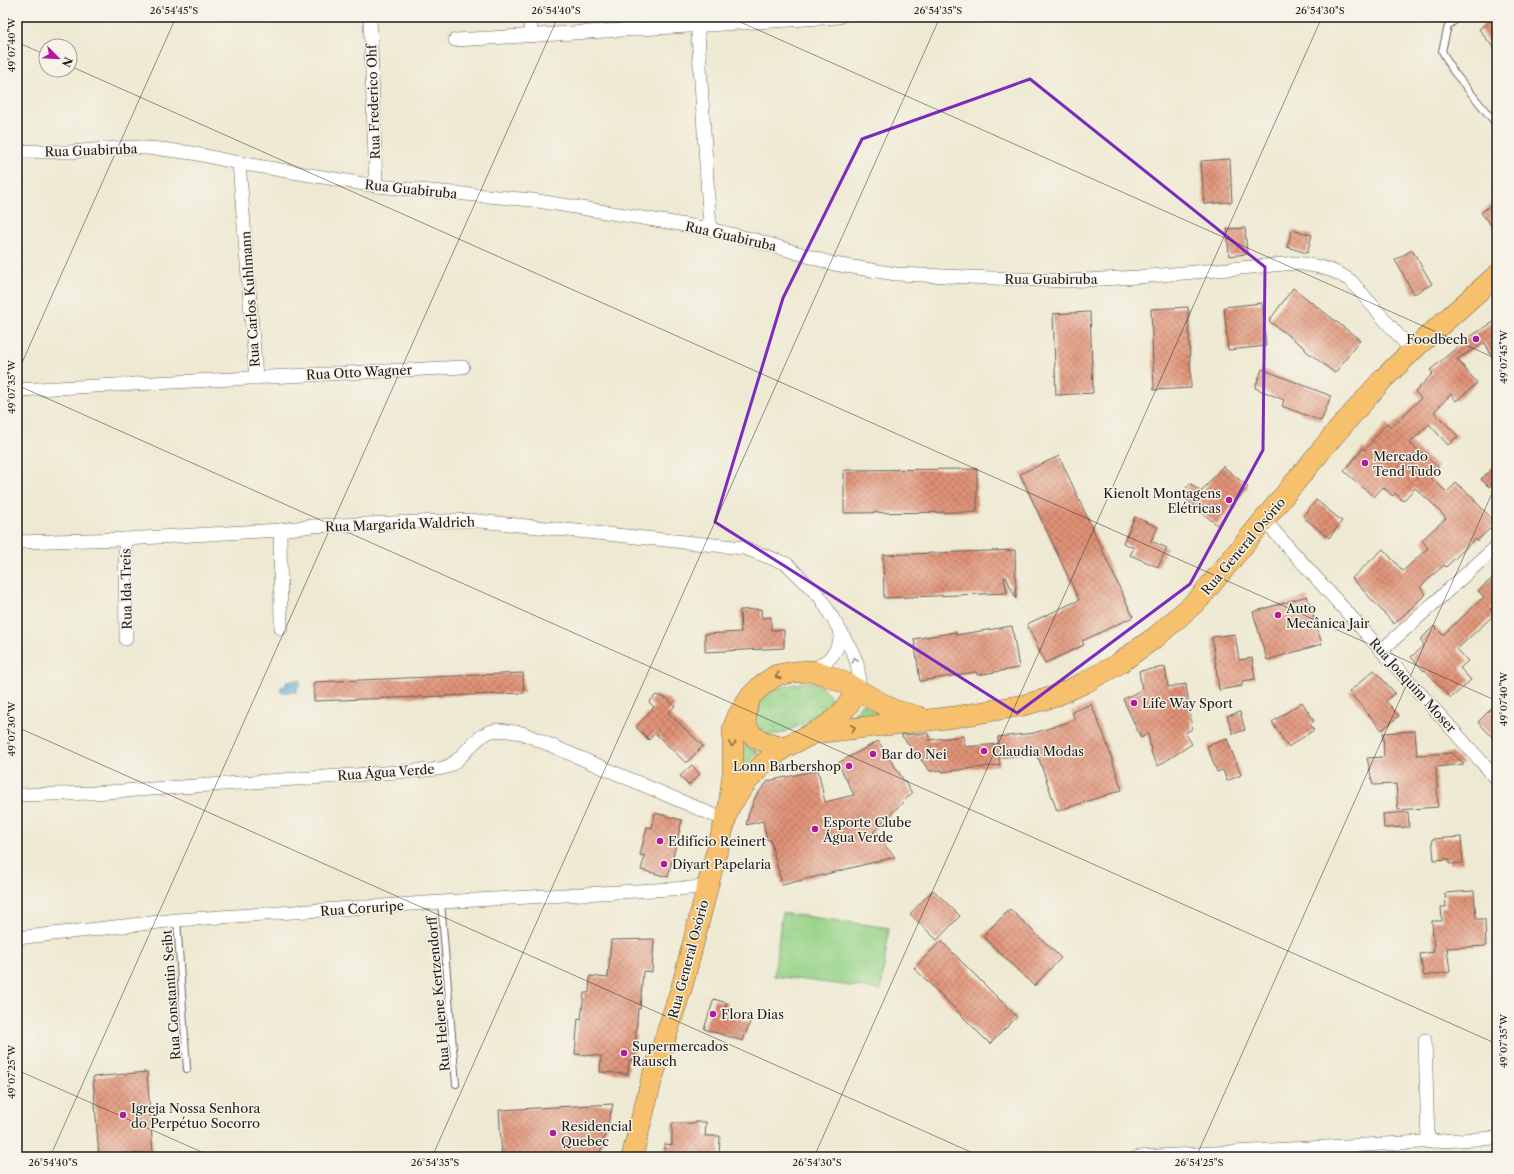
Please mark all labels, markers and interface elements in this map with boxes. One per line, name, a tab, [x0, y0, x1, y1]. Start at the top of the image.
text: 26°54'45"S	[150, 4, 198, 17]
text: 26°54'40"S	[531, 4, 581, 17]
text: 26°54'35"S	[914, 4, 962, 17]
text: 26°54'30"S	[1295, 4, 1345, 17]
text: 49°07'40"W	[5, 17, 18, 72]
north arrow	[38, 38, 78, 78]
street label: Rua Frederico Ohf	[363, 43, 383, 160]
text: N	[59, 55, 75, 70]
street label: Rua Guabiruba	[44, 140, 138, 160]
street label: Rua Guabiruba	[364, 176, 458, 202]
street label: Rua Guabiruba	[684, 218, 778, 254]
street label: Rua Carlos Kuhlmann	[237, 230, 263, 368]
street label: Rua Guabiruba	[1004, 271, 1098, 287]
text: 49°07'45"W	[1497, 329, 1510, 384]
place label: Foodbech	[1406, 331, 1468, 347]
marker: Foodbech	[1471, 334, 1481, 344]
text: 49°07'35"W	[5, 359, 18, 414]
street label: Rua Otto Wagner	[305, 361, 413, 383]
place label: Mercado Tend Tudo	[1373, 448, 1441, 479]
marker: Mercado Tend Tudo	[1360, 458, 1370, 468]
place label: Kienolt Montagens Elétricas	[1103, 485, 1221, 516]
street label: Rua General Osório	[1198, 494, 1288, 598]
marker: Kienolt Montagens Elétricas	[1224, 495, 1234, 505]
street label: Rua Margarida Waldrich	[325, 513, 475, 535]
street label: Rua Ida Treis	[117, 548, 135, 630]
place label: Auto Mecânica Jair	[1285, 600, 1370, 631]
marker: Auto Mecânica Jair	[1273, 610, 1283, 620]
street label: Rua Joaquim Moser	[1366, 634, 1460, 736]
one-way arrow	[852, 657, 860, 664]
text: 49°07'40"W	[1497, 671, 1510, 726]
one-way arrow	[775, 672, 782, 680]
place label: Life Way Sport	[1142, 695, 1233, 711]
marker: Life Way Sport	[1129, 698, 1139, 708]
text: 49°07'30"W	[5, 701, 18, 756]
one-way arrow	[850, 724, 856, 733]
one-way arrow	[728, 741, 737, 747]
place label: Claudia Modas	[992, 743, 1084, 759]
place label: Bar do Nei	[881, 746, 947, 762]
marker: Claudia Modas	[979, 746, 989, 756]
marker: Bar do Nei	[868, 749, 878, 759]
place label: Lonn Barbershop	[733, 758, 841, 774]
street label: Rua Água Verde	[337, 761, 435, 783]
marker: Lonn Barbershop	[844, 761, 854, 771]
place label: Esporte Clube Água Verde	[822, 814, 911, 845]
marker: Esporte Clube Água Verde	[810, 824, 820, 834]
place label: Edifício Reinert	[668, 833, 766, 849]
marker: Edifício Reinert	[655, 836, 665, 846]
place label: Diyart Papelaria	[672, 856, 771, 872]
marker: Diyart Papelaria	[659, 859, 669, 869]
street label: Rua Coruripe	[320, 897, 404, 919]
street label: Rua General Osório	[664, 898, 712, 1020]
street label: Rua Helene Kertzendorff	[423, 914, 453, 1072]
street label: Rua Constantin Seibt	[158, 929, 184, 1061]
place label: Flora Dias	[721, 1006, 784, 1022]
marker: Flora Dias	[708, 1009, 718, 1019]
text: 49°07'35"W	[1497, 1013, 1510, 1068]
place label: Supermercados Rausch	[632, 1038, 729, 1069]
text: 49°07'25"W	[5, 1044, 18, 1099]
marker: Supermercados Rausch	[619, 1048, 629, 1058]
place label: Igreja Nossa Senhora do Perpétuo Socorro	[131, 1100, 261, 1131]
marker: Igreja Nossa Senhora do Perpétuo Socorro	[118, 1110, 128, 1120]
place label: Residencial Quebec	[561, 1118, 632, 1149]
marker: Residencial Quebec	[548, 1128, 558, 1138]
text: 26°54'40"S	[28, 1156, 78, 1169]
text: 26°54'35"S	[411, 1156, 459, 1169]
text: 26°54'30"S	[792, 1156, 842, 1169]
text: 26°54'25"S	[1175, 1156, 1223, 1169]

